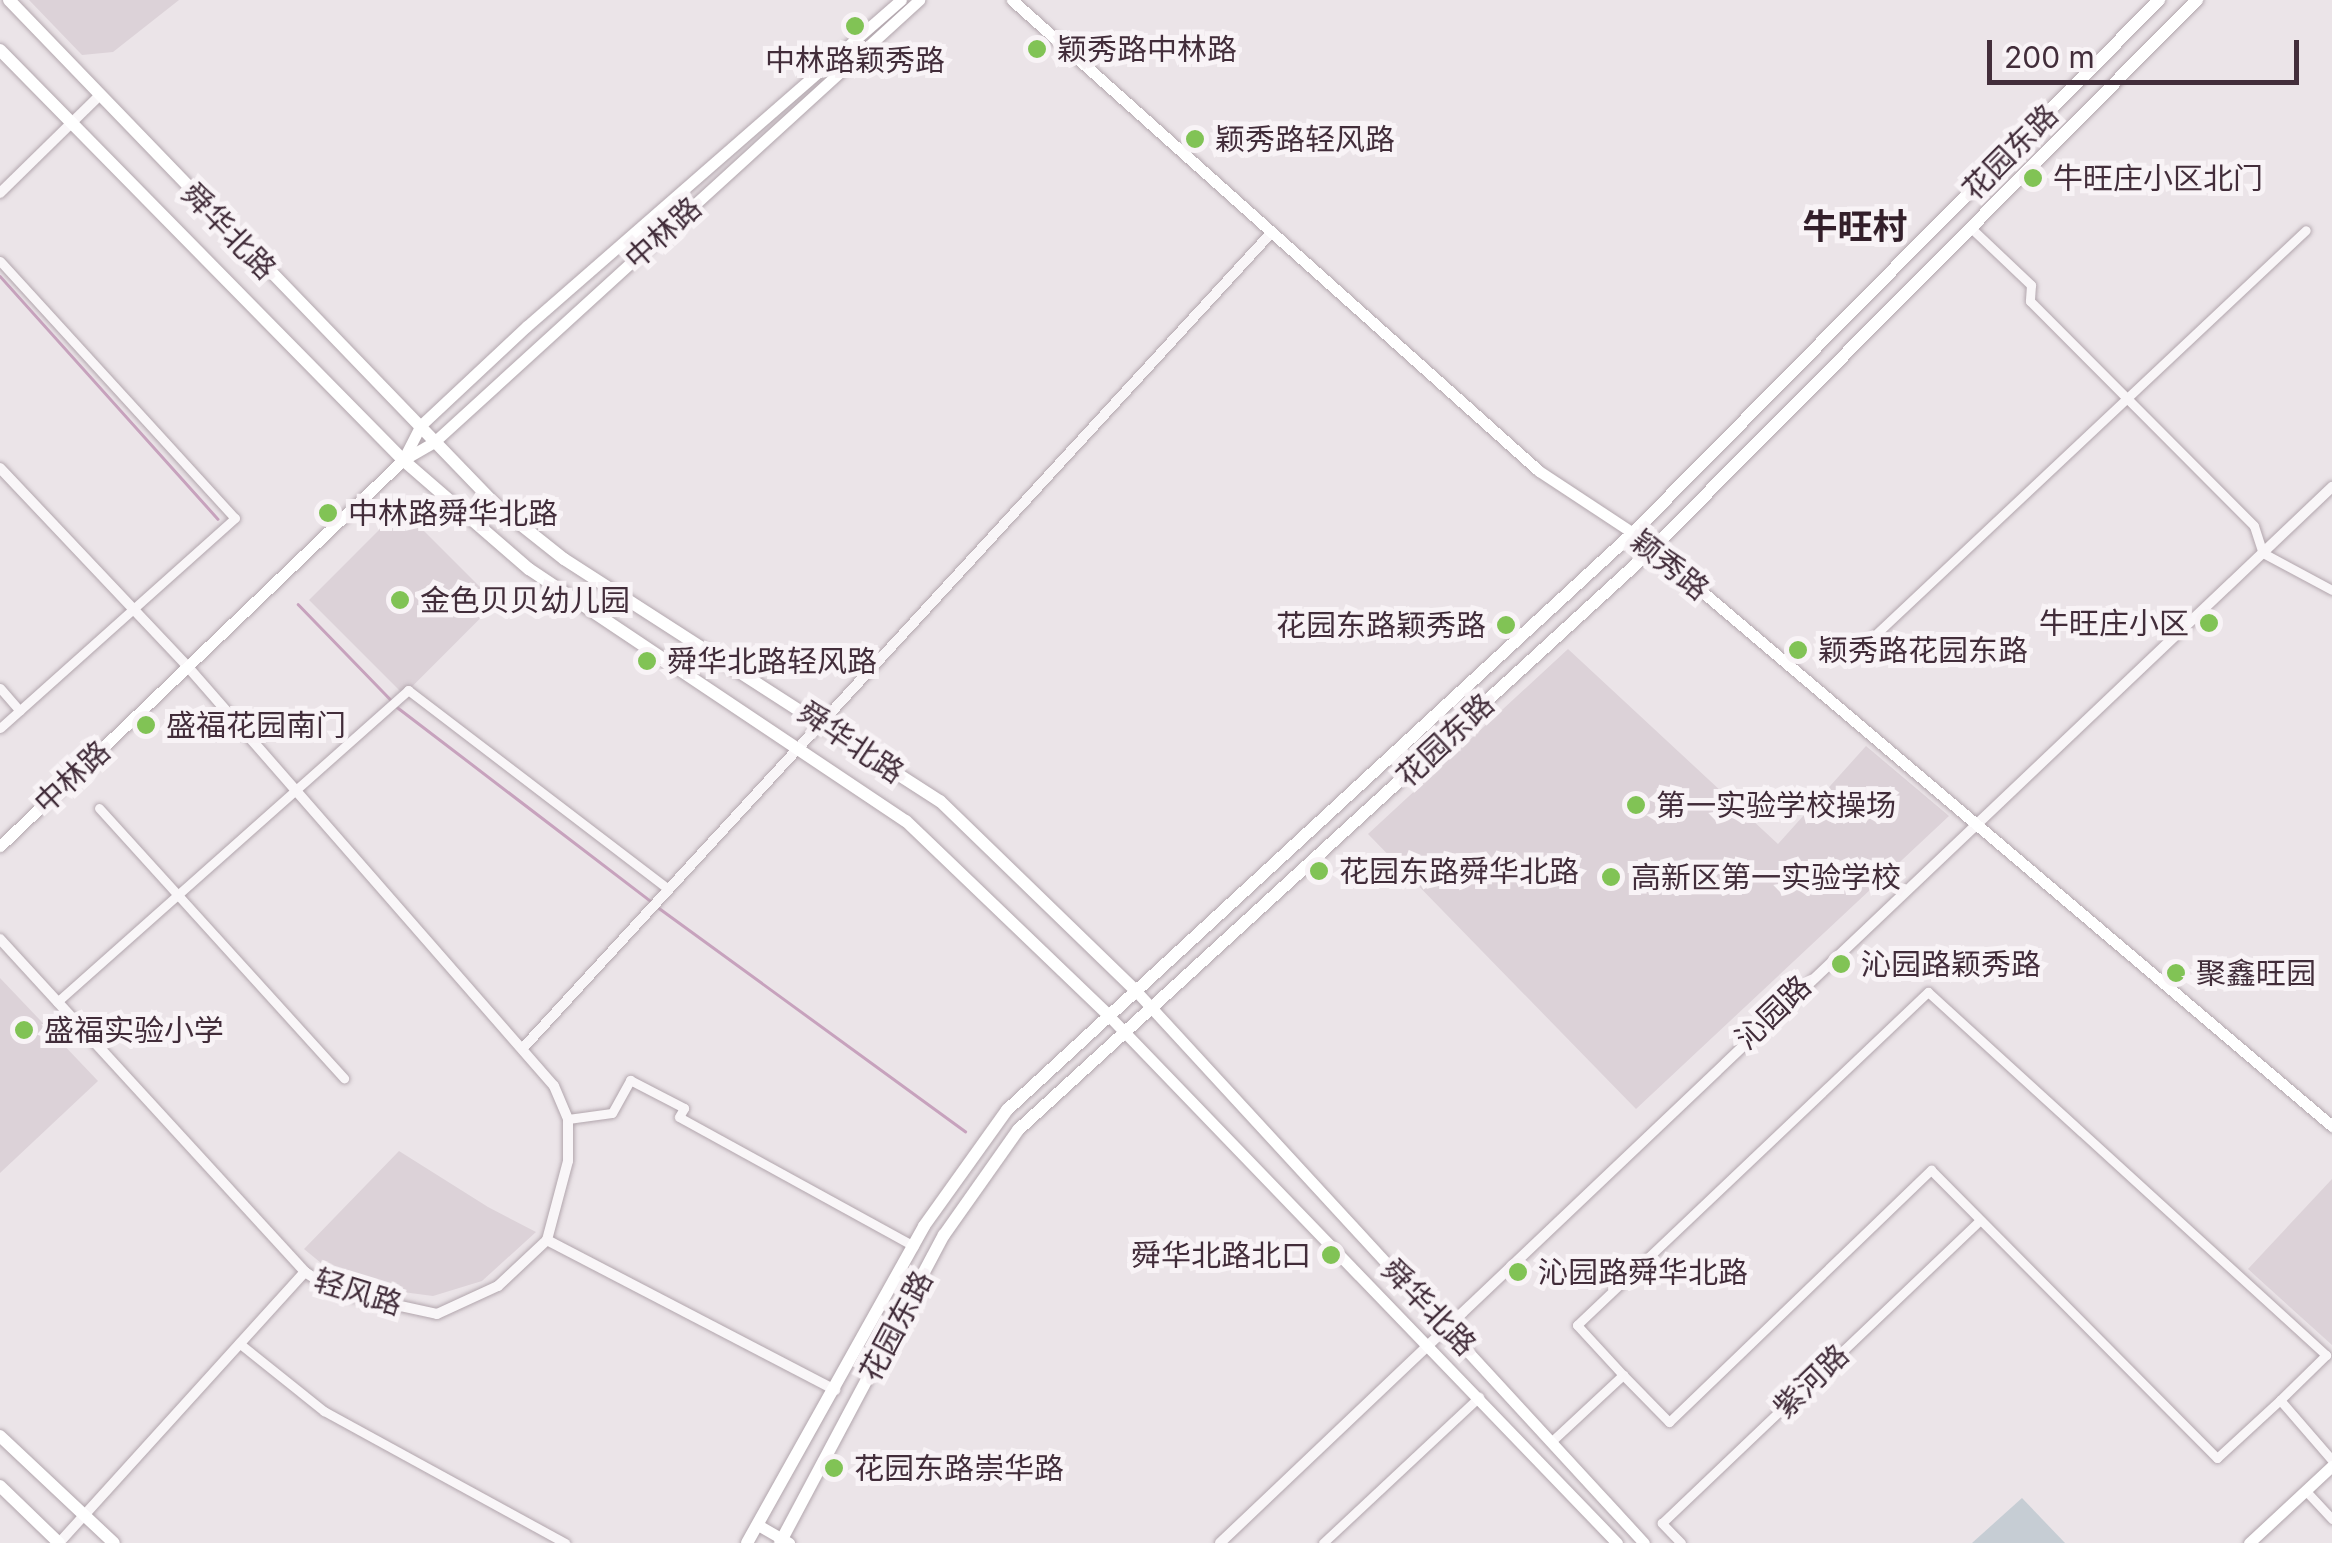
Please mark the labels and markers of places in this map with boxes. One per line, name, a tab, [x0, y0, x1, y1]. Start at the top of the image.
marker: 中林路颖秀路	[844, 15, 866, 37]
place label: 颖秀路中林路	[1057, 31, 1237, 67]
marker: 颖秀路中林路	[1026, 38, 1048, 60]
place label: 中林路颖秀路	[765, 42, 945, 78]
place label: 颖秀路轻风路	[1215, 121, 1395, 157]
marker: 颖秀路轻风路	[1184, 128, 1206, 150]
place label: 牛旺庄小区北门	[2053, 160, 2263, 196]
marker: 牛旺庄小区北门	[2022, 167, 2044, 189]
place label: 中林路舜华北路	[348, 495, 558, 531]
marker: 中林路舜华北路	[317, 502, 339, 524]
place label: 金色贝贝幼儿园	[420, 582, 630, 618]
marker: 金色贝贝幼儿园	[389, 589, 411, 611]
place label: 牛旺庄小区	[2039, 605, 2189, 641]
place label: 花园东路颖秀路	[1276, 607, 1486, 643]
marker: 牛旺庄小区	[2198, 612, 2220, 634]
marker: 花园东路颖秀路	[1495, 614, 1517, 636]
place label: 颖秀路花园东路	[1818, 632, 2028, 668]
marker: 颖秀路花园东路	[1787, 639, 1809, 661]
place label: 舜华北路轻风路	[667, 643, 877, 679]
marker: 舜华北路轻风路	[636, 650, 658, 672]
place label: 盛福花园南门	[166, 707, 346, 743]
marker: 盛福花园南门	[135, 714, 157, 736]
place label: 第一实验学校操场	[1656, 787, 1896, 823]
marker: 第一实验学校操场	[1625, 794, 1647, 816]
place label: 花园东路舜华北路	[1339, 853, 1579, 889]
place label: 高新区第一实验学校	[1631, 859, 1901, 895]
marker: 花园东路舜华北路	[1308, 860, 1330, 882]
marker: 高新区第一实验学校	[1600, 866, 1622, 888]
place label: 沁园路颖秀路	[1861, 946, 2041, 982]
marker: 沁园路颖秀路	[1830, 953, 1852, 975]
place label: 聚鑫旺园	[2196, 955, 2316, 991]
marker: 聚鑫旺园	[2165, 962, 2187, 984]
place label: 盛福实验小学	[44, 1012, 224, 1048]
marker: 盛福实验小学	[13, 1019, 35, 1041]
place label: 舜华北路北口	[1131, 1237, 1311, 1273]
marker: 舜华北路北口	[1320, 1244, 1342, 1266]
place label: 沁园路舜华北路	[1538, 1254, 1748, 1290]
marker: 沁园路舜华北路	[1507, 1261, 1529, 1283]
place label: 花园东路崇华路	[854, 1450, 1064, 1486]
marker: 花园东路崇华路	[823, 1457, 845, 1479]

